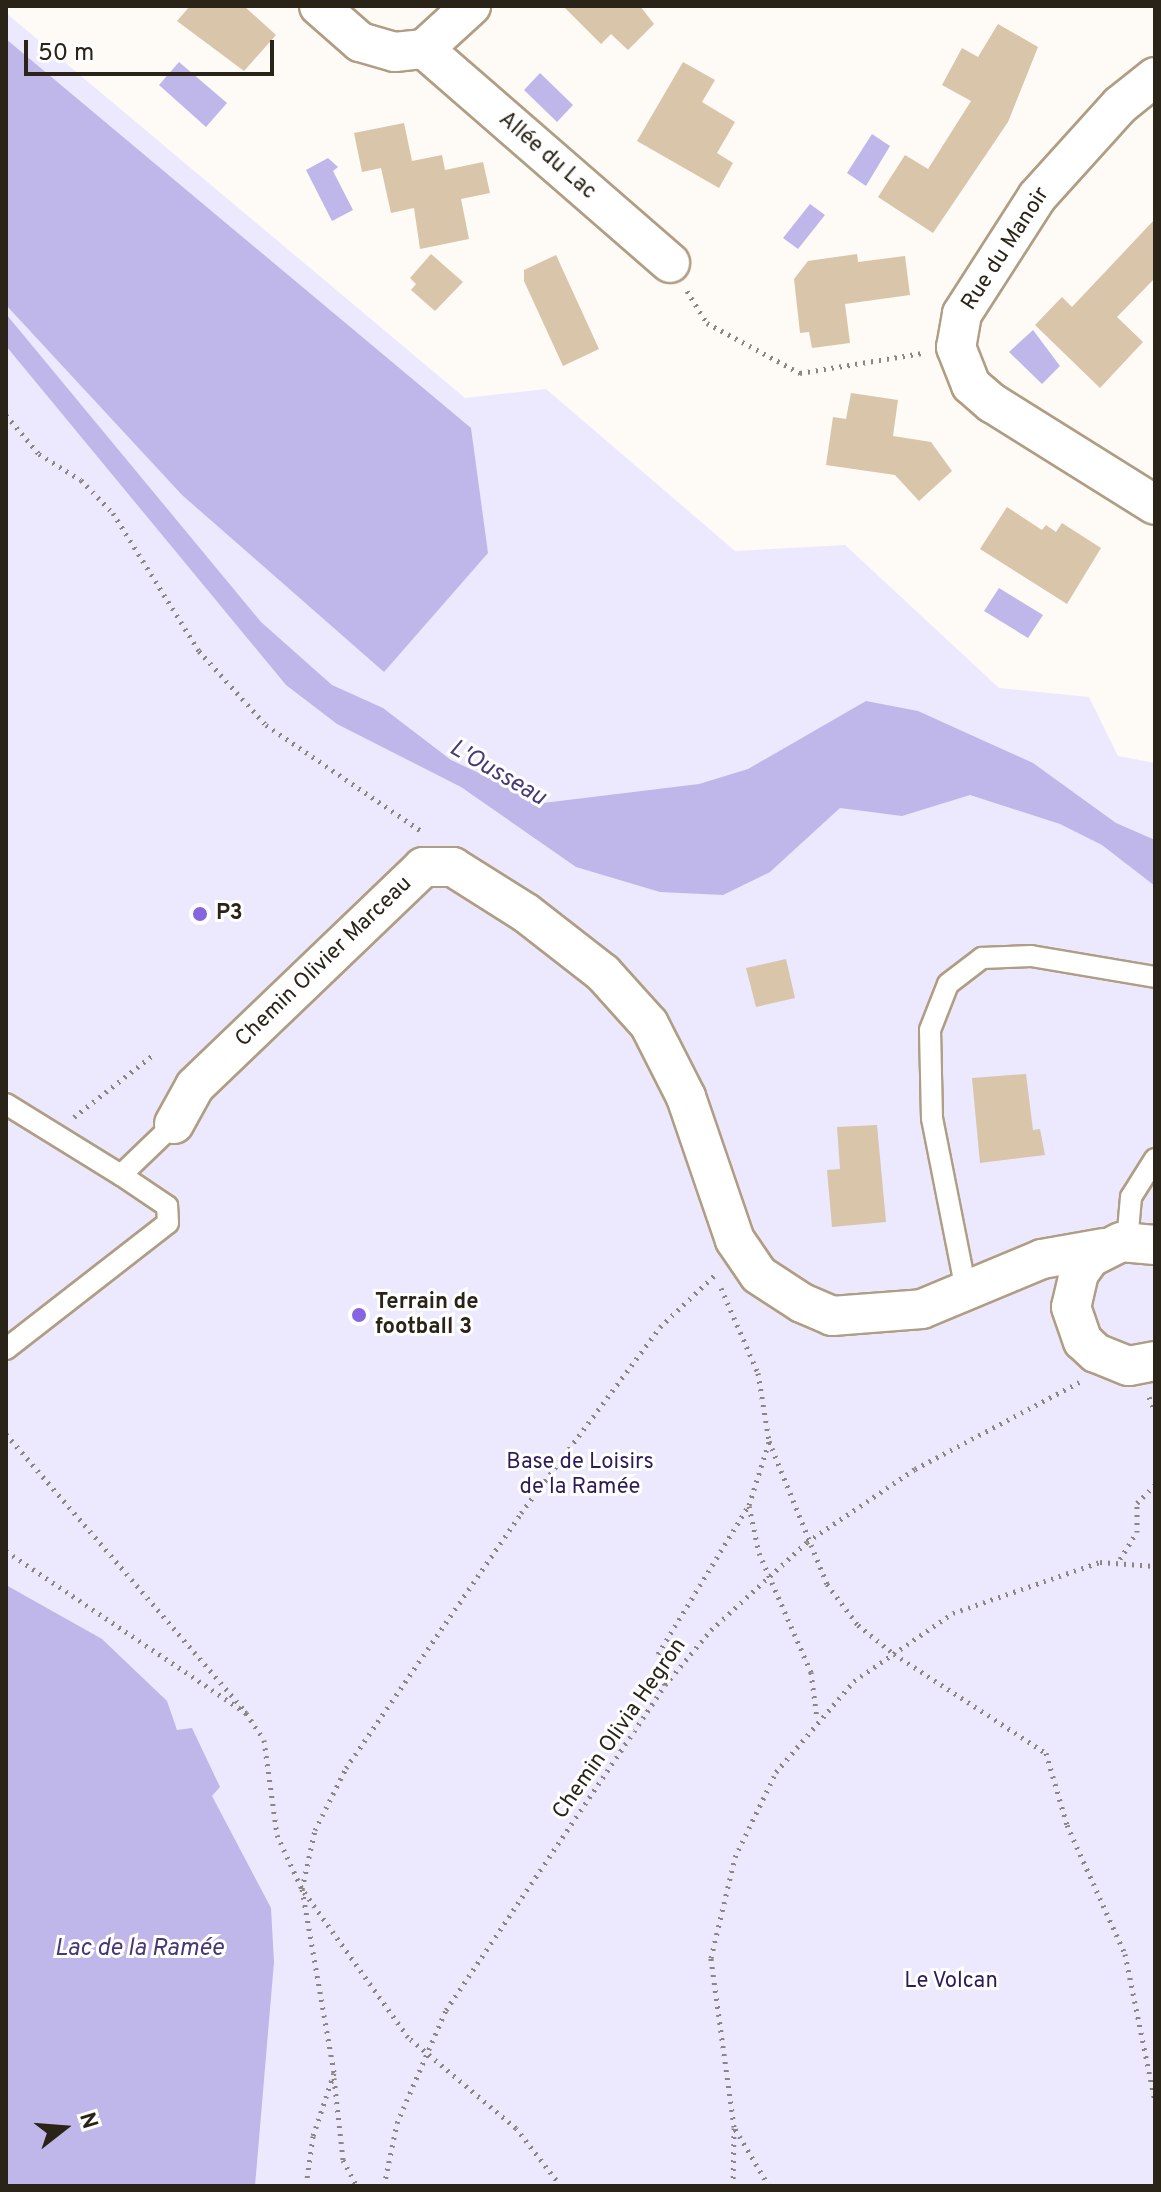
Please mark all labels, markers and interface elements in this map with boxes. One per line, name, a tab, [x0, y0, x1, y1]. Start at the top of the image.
scale bar	[28, 24, 278, 74]
text: 50 m	[38, 39, 94, 69]
street label: Allée du Lac	[493, 107, 601, 205]
street label: Rue du Manoir	[956, 182, 1056, 316]
water label: L'Ousseau	[444, 735, 550, 813]
street label: Chemin Olivier Marceau	[230, 871, 418, 1053]
place label: P3	[216, 901, 243, 927]
marker: P3	[191, 905, 209, 923]
place label: Terrain de football 3	[375, 1289, 478, 1340]
marker: Terrain de football 3	[350, 1306, 368, 1324]
park label: Base de Loisirs de la Ramée	[506, 1449, 654, 1500]
street label: Chemin Olivia Hegron	[548, 1634, 692, 1824]
water label: Lac de la Ramée	[54, 1936, 224, 1964]
park label: Le Volcan	[904, 1969, 998, 1995]
north arrow	[24, 2088, 104, 2168]
text: N	[72, 2109, 103, 2132]

